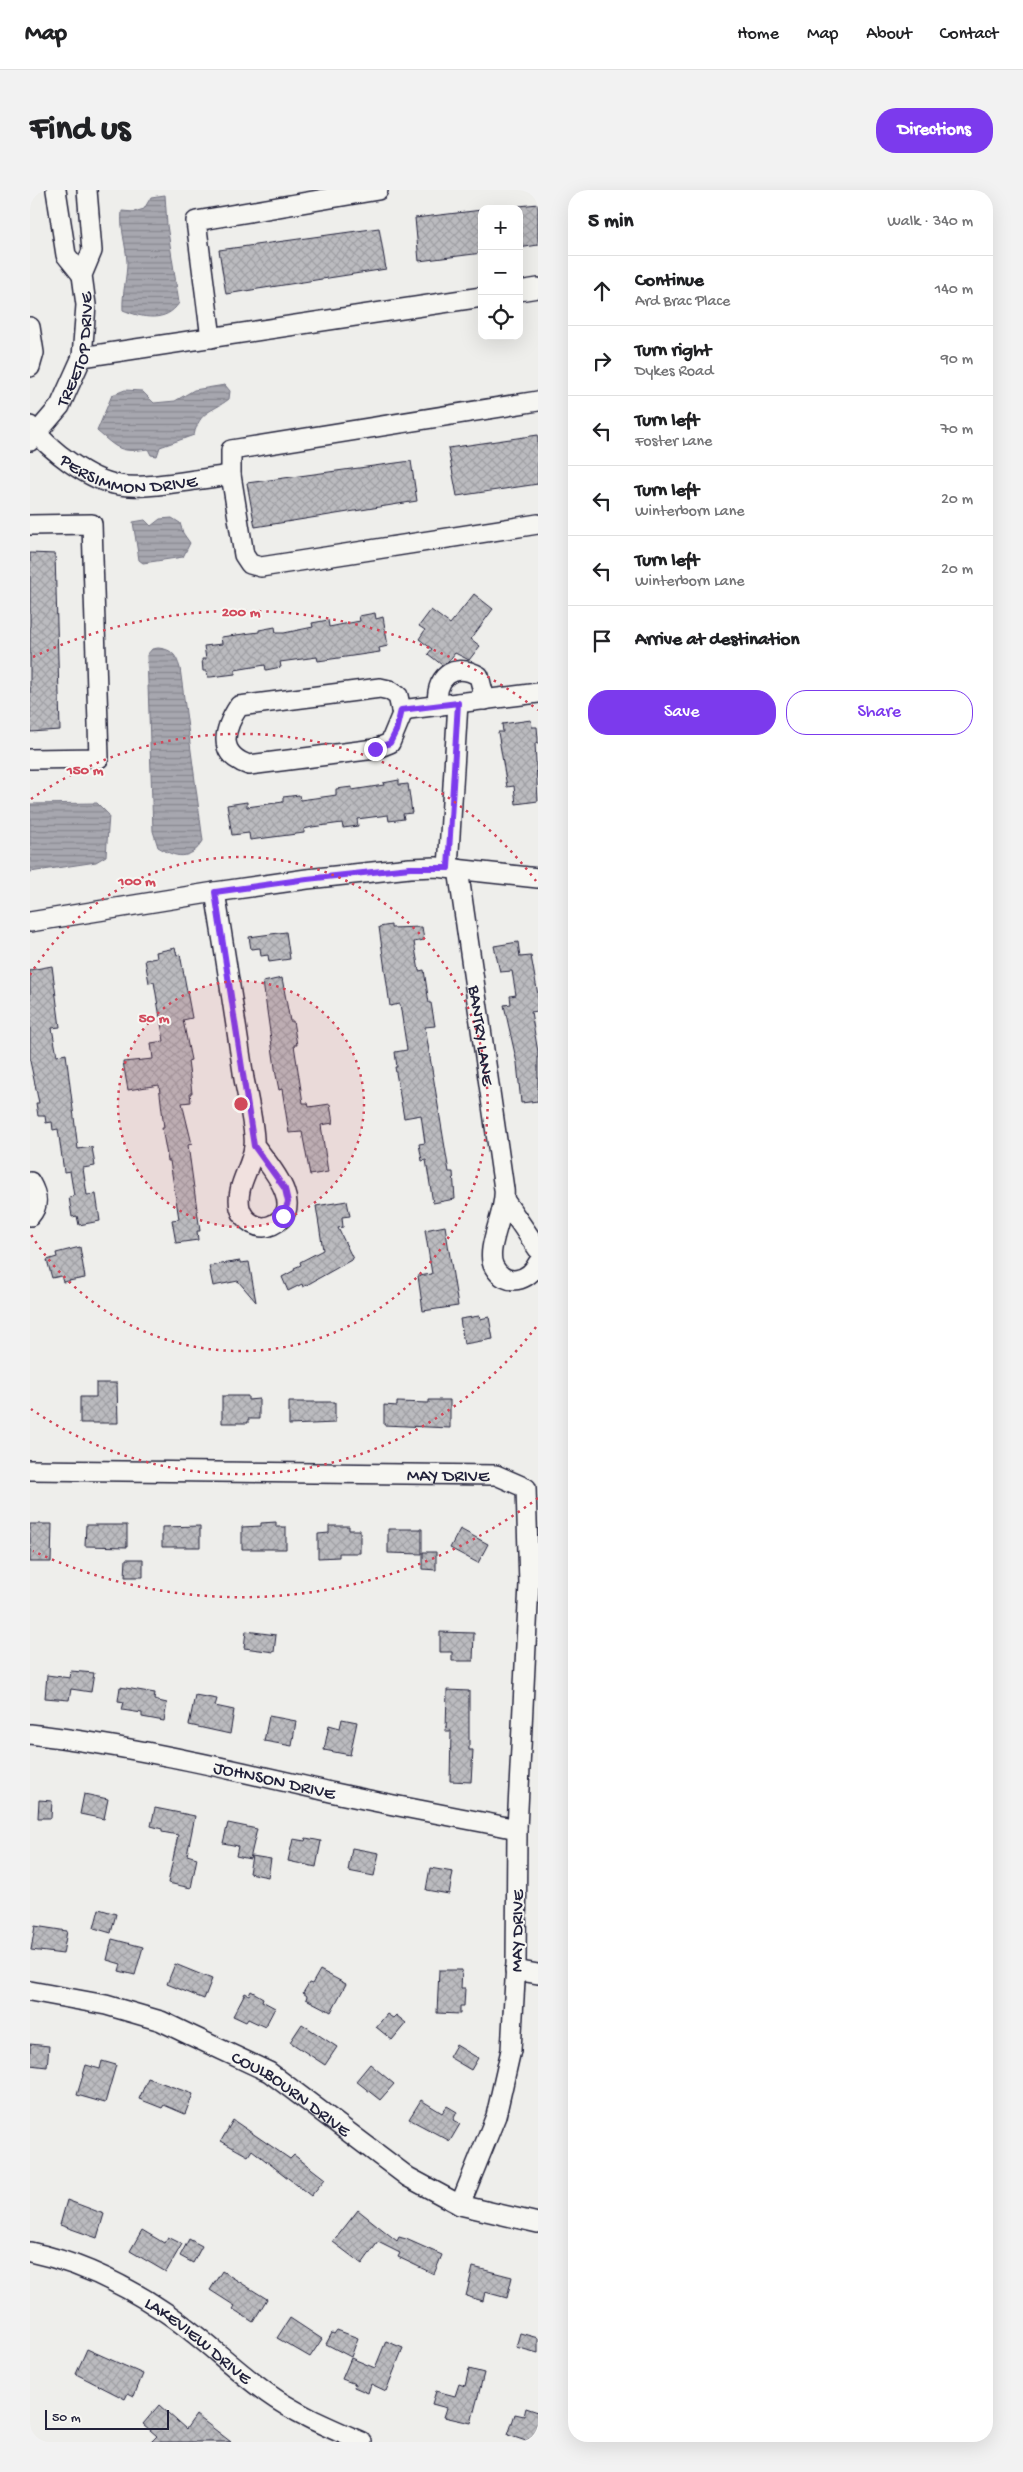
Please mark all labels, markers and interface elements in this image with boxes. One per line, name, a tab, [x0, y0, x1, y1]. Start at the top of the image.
text: Map	[25, 20, 67, 49]
text: Home	[737, 24, 779, 45]
text: Map	[807, 24, 838, 45]
text: About	[866, 24, 912, 45]
text: Contact	[940, 24, 998, 45]
button: Directions	[876, 108, 993, 153]
text: Find us	[30, 110, 130, 151]
map controls	[478, 205, 523, 340]
button: +	[478, 205, 523, 250]
text: 5 min	[588, 210, 633, 235]
text: Walk · 340 m	[887, 213, 973, 232]
button: −	[478, 250, 523, 295]
text: Continue	[635, 270, 704, 293]
icon: ahead	[588, 277, 616, 305]
text: 140 m	[935, 281, 973, 300]
street label: TREETOP DRIVE	[53, 290, 99, 411]
text: Ard Brac Place	[635, 293, 730, 312]
button: locate	[478, 295, 523, 340]
text: Turn right	[635, 340, 711, 363]
icon: right	[588, 347, 616, 375]
text: 90 m	[941, 351, 973, 370]
text: Dykes Road	[635, 363, 713, 382]
text: Turn left	[635, 410, 699, 433]
icon: left	[588, 417, 616, 445]
text: 70 m	[940, 421, 973, 440]
text: Foster Lane	[635, 433, 712, 452]
street label: PERSIMMON DRIVE	[54, 450, 200, 499]
text: Turn left	[635, 480, 699, 503]
icon: left	[588, 487, 616, 515]
text: 20 m	[941, 491, 973, 510]
text: Winterborn Lane	[635, 503, 745, 522]
text: Turn left	[635, 550, 699, 573]
icon: left	[588, 557, 616, 585]
text: 20 m	[941, 561, 973, 580]
text: Winterborn Lane	[635, 573, 745, 592]
text: 200 m	[222, 604, 261, 622]
icon: arrive	[588, 627, 616, 655]
text: Arrive at destination	[635, 629, 799, 652]
button: Save	[588, 690, 776, 735]
button: Share	[786, 690, 973, 735]
route end	[364, 738, 387, 761]
text: 150 m	[66, 762, 104, 780]
text: 100 m	[117, 873, 156, 891]
street label: BANTRY LANE	[462, 983, 497, 1088]
text: 50 m	[139, 1010, 170, 1028]
centre of rings	[232, 1095, 250, 1113]
route start	[272, 1205, 295, 1228]
street label: MAY DRIVE	[407, 1466, 490, 1488]
street label: JOHNSON DRIVE	[211, 1758, 338, 1806]
street label: MAY DRIVE	[507, 1889, 530, 1972]
street label: COULBOURN DRIVE	[227, 2048, 354, 2143]
street label: LAKEVIEW DRIVE	[140, 2294, 255, 2390]
scale bar	[45, 2407, 169, 2430]
text: 50 m	[52, 2410, 81, 2427]

